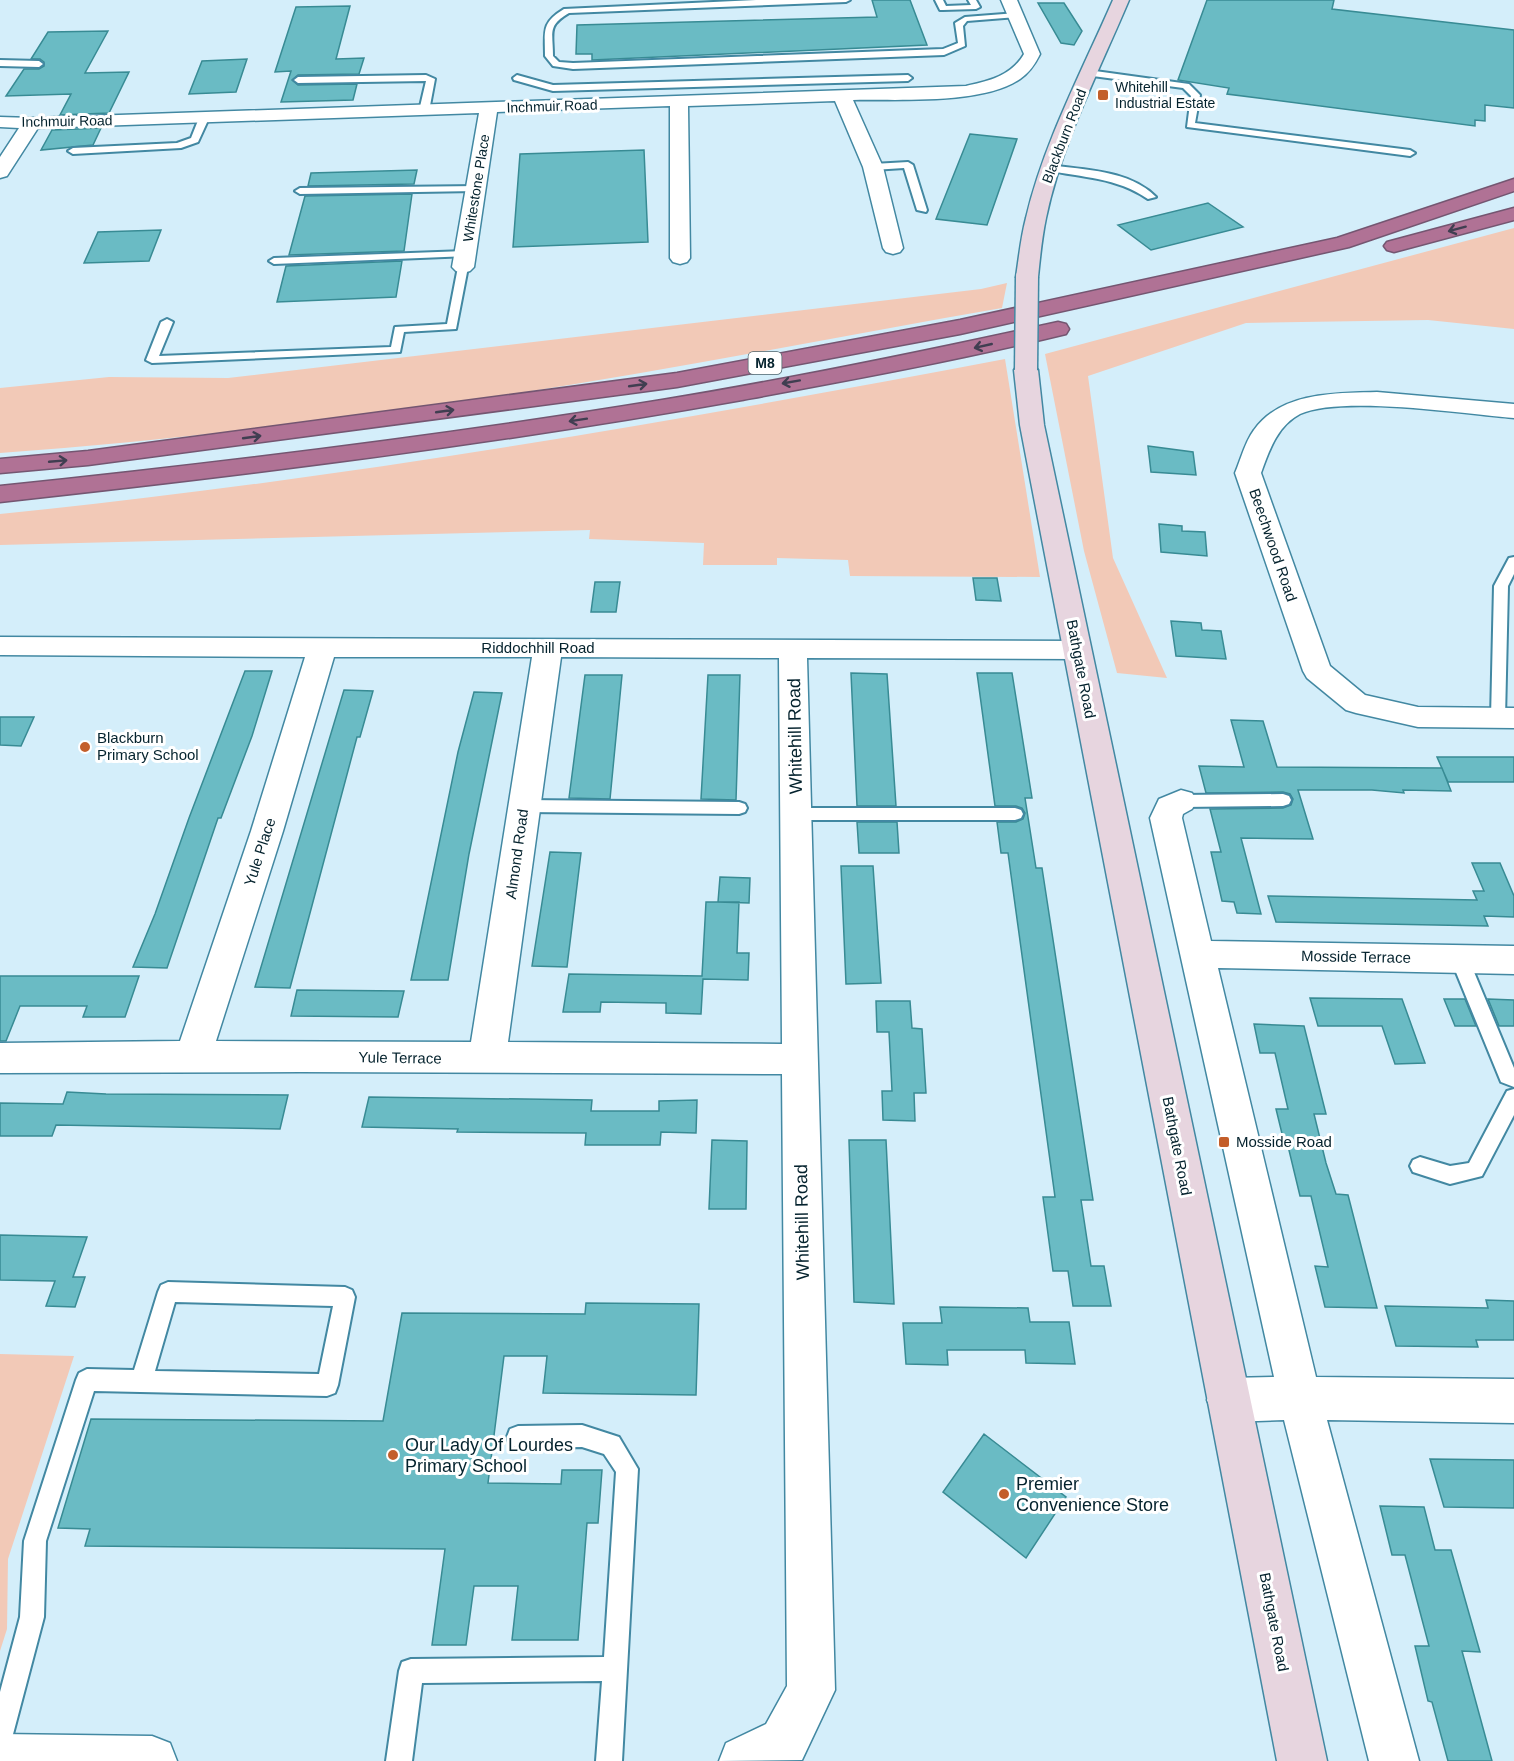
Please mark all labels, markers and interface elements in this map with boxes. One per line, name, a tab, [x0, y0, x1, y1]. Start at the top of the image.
place label: Whitehill Industrial Estate	[1115, 79, 1216, 111]
street label: Blackburn Road	[1039, 87, 1089, 185]
marker: Whitehill Industrial Estate	[1096, 88, 1110, 102]
street label: Inchmuir Road	[506, 96, 598, 116]
street label: Inchmuir Road	[21, 112, 113, 130]
street label: Whitestone Place	[460, 133, 492, 243]
one-way arrow	[1448, 224, 1467, 236]
one-way arrow	[973, 340, 992, 352]
road number: M8	[748, 352, 782, 374]
one-way arrow	[782, 377, 801, 388]
one-way arrow	[628, 379, 648, 390]
one-way arrow	[435, 405, 454, 416]
one-way arrow	[569, 415, 589, 426]
one-way arrow	[241, 431, 261, 442]
one-way arrow	[48, 455, 68, 466]
street label: Beechwood Road	[1246, 486, 1301, 604]
street label: Bathgate Road	[1064, 618, 1099, 720]
street label: Riddochhill Road	[481, 639, 595, 656]
street label: Whitehill Road	[784, 678, 806, 794]
place label: Blackburn Primary School	[97, 729, 199, 763]
marker: Blackburn Primary School	[78, 740, 92, 754]
street label: Almond Road	[502, 808, 531, 900]
street label: Yule Place	[240, 816, 279, 888]
street label: Mosside Terrace	[1301, 947, 1411, 966]
street label: Yule Terrace	[358, 1048, 442, 1067]
street label: Bathgate Road	[1160, 1095, 1195, 1197]
place label: Mosside Road	[1236, 1133, 1332, 1150]
marker: Mosside Road	[1217, 1135, 1231, 1149]
street label: Whitehill Road	[791, 1164, 813, 1280]
place label: Our Lady Of Lourdes Primary School	[405, 1435, 573, 1476]
marker: Our Lady Of Lourdes Primary School	[386, 1448, 400, 1462]
place label: Premier Convenience Store	[1016, 1474, 1169, 1515]
marker: Premier Convenience Store	[997, 1487, 1011, 1501]
street label: Bathgate Road	[1257, 1571, 1292, 1673]

